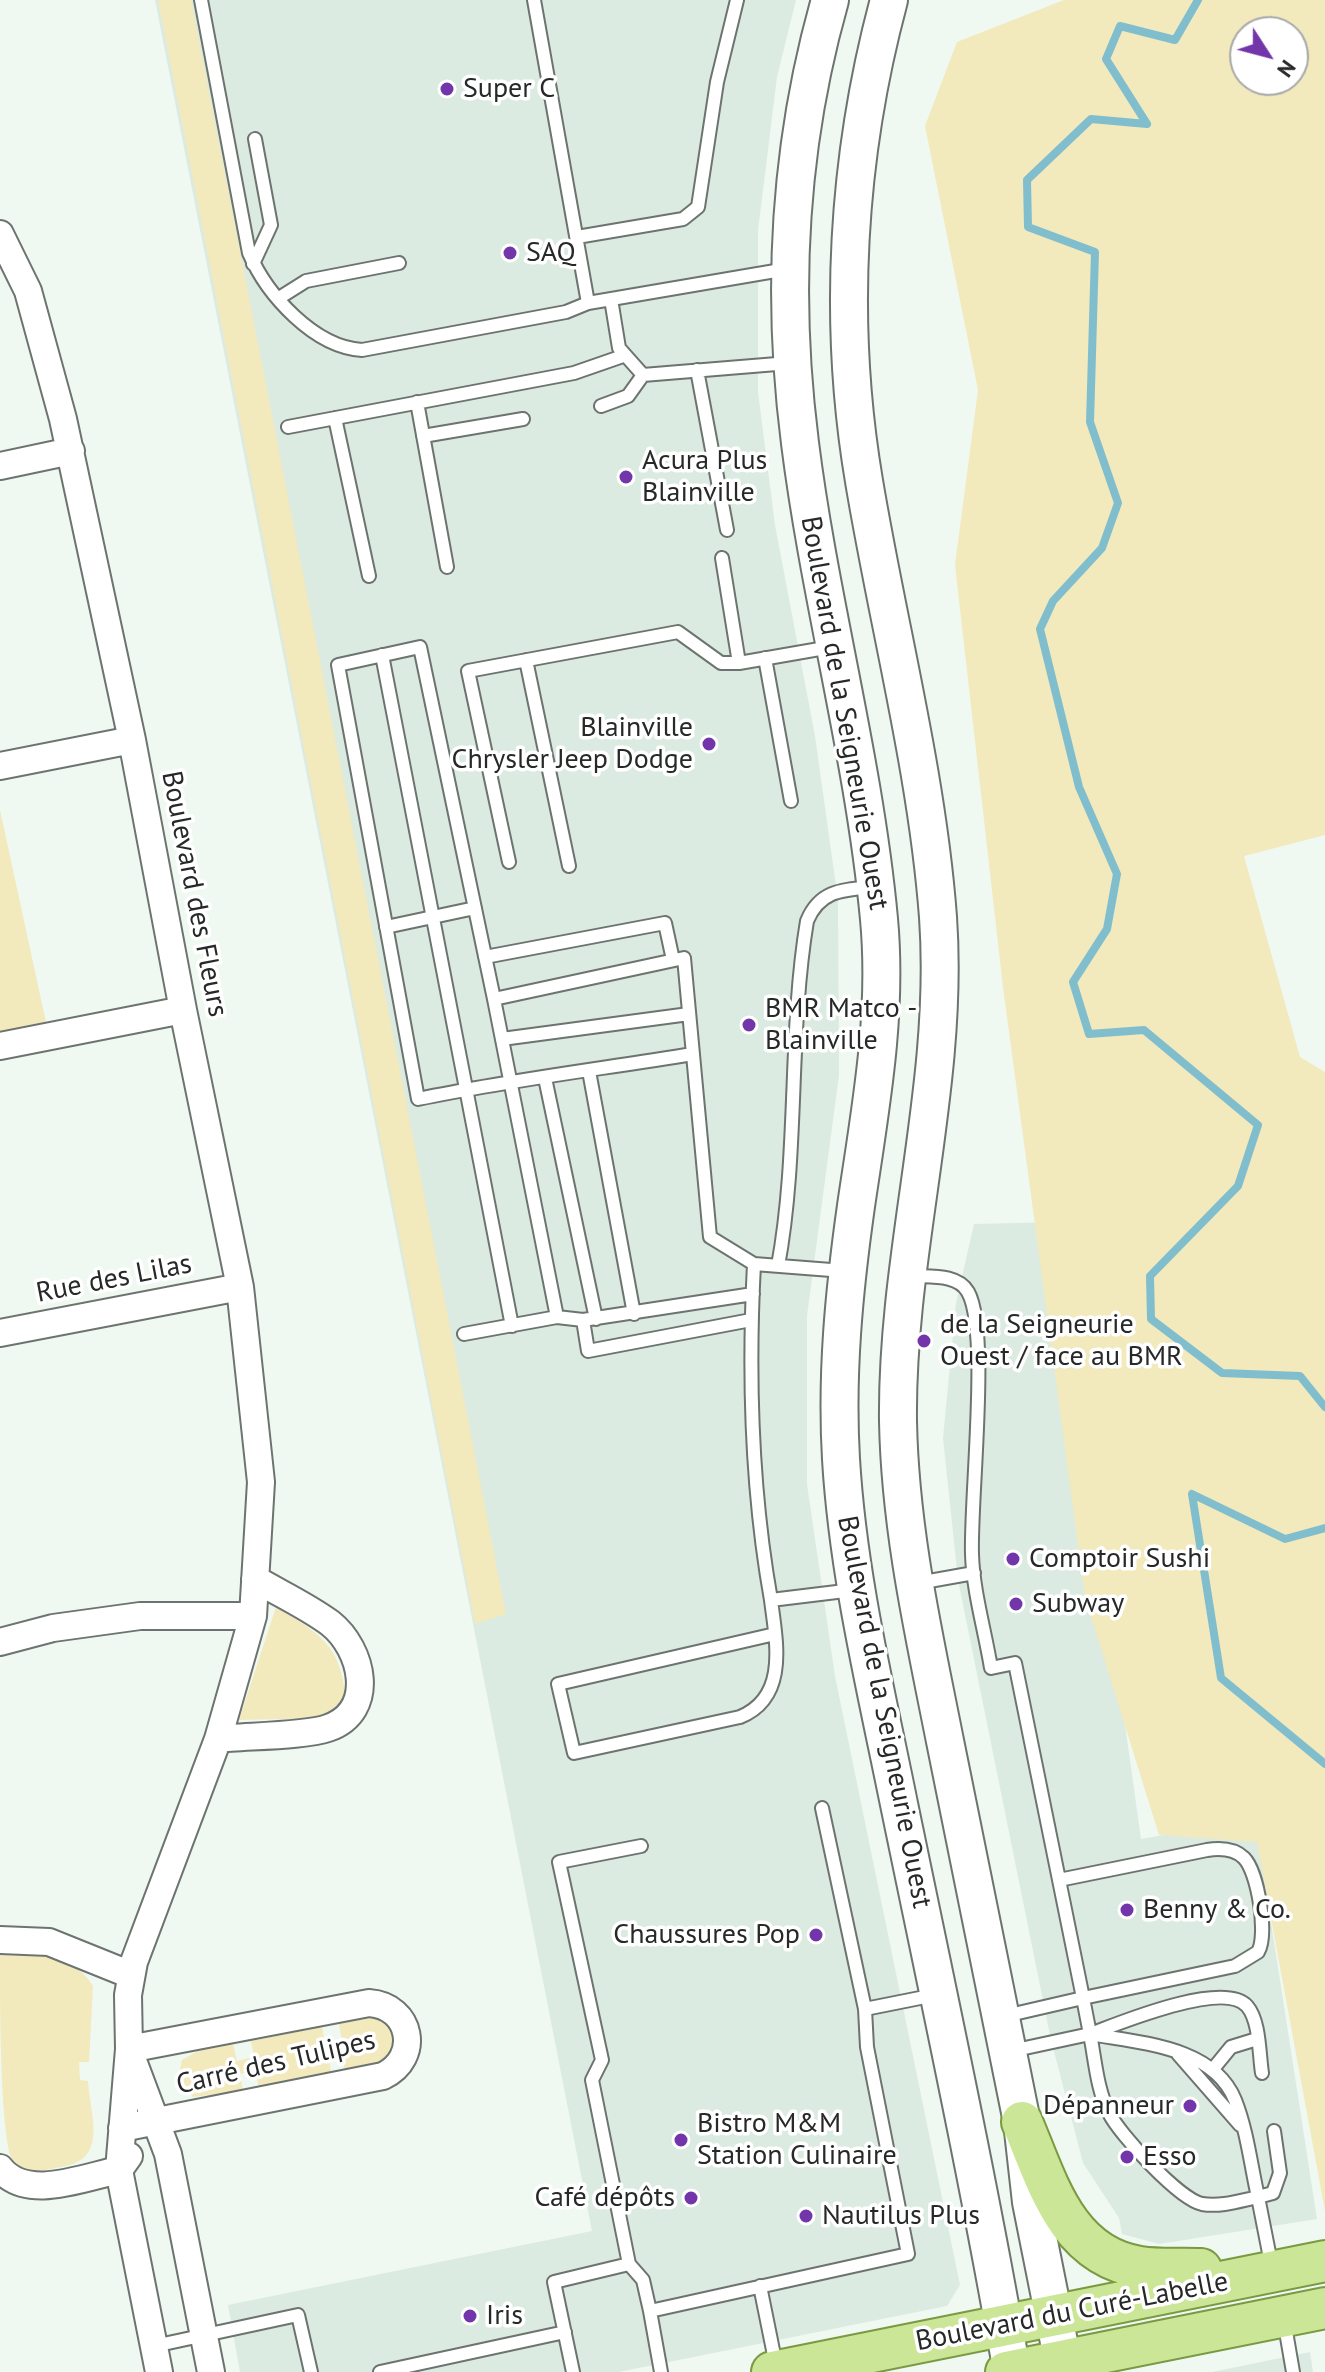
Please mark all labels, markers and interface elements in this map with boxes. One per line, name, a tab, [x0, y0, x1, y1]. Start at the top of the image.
north arrow	[1229, 16, 1309, 96]
text: N	[1271, 55, 1302, 83]
place label: Super C	[463, 72, 555, 106]
marker: Super C	[438, 80, 456, 98]
place label: SAQ	[526, 236, 576, 270]
marker: SAQ	[501, 244, 519, 262]
place label: Acura Plus Blainville	[642, 444, 767, 510]
marker: Acura Plus Blainville	[617, 468, 635, 486]
street label: Boulevard de la Seigneurie Ouest	[793, 514, 895, 912]
place label: Blainville Chrysler Jeep Dodge	[451, 711, 693, 777]
marker: Blainville Chrysler Jeep Dodge	[700, 735, 718, 753]
street label: Boulevard des Fleurs	[154, 768, 234, 1020]
place label: BMR Matco - Blainville	[765, 992, 917, 1058]
marker: BMR Matco - Blainville	[740, 1016, 758, 1034]
street label: Rue des Lilas	[33, 1247, 195, 1311]
place label: de la Seigneurie Ouest / face au BMR	[940, 1308, 1183, 1374]
marker: de la Seigneurie Ouest / face au BMR	[915, 1332, 933, 1350]
street label: Boulevard de la Seigneurie Ouest	[829, 1513, 939, 1911]
place label: Comptoir Sushi	[1029, 1542, 1210, 1576]
marker: Comptoir Sushi	[1004, 1550, 1022, 1568]
place label: Subway	[1032, 1587, 1124, 1621]
marker: Subway	[1007, 1595, 1025, 1613]
place label: Benny & Co.	[1143, 1893, 1291, 1927]
marker: Benny & Co.	[1118, 1901, 1136, 1919]
place label: Chaussures Pop	[613, 1918, 800, 1952]
marker: Chaussures Pop	[807, 1926, 825, 1944]
street label: Carré des Tulipes	[173, 2024, 379, 2102]
place label: Dépanneur	[1043, 2089, 1174, 2123]
marker: Dépanneur	[1181, 2097, 1199, 2115]
place label: Bistro M&M Station Culinaire	[697, 2107, 897, 2173]
marker: Bistro M&M Station Culinaire	[672, 2131, 690, 2149]
place label: Esso	[1143, 2140, 1197, 2174]
marker: Esso	[1118, 2148, 1136, 2166]
place label: Café dépôts	[535, 2181, 675, 2215]
marker: Café dépôts	[682, 2189, 700, 2207]
place label: Nautilus Plus	[822, 2199, 980, 2233]
marker: Nautilus Plus	[797, 2207, 815, 2225]
street label: Boulevard du Curé-Labelle	[913, 2265, 1231, 2359]
place label: Iris	[486, 2299, 523, 2333]
marker: Iris	[461, 2307, 479, 2325]

